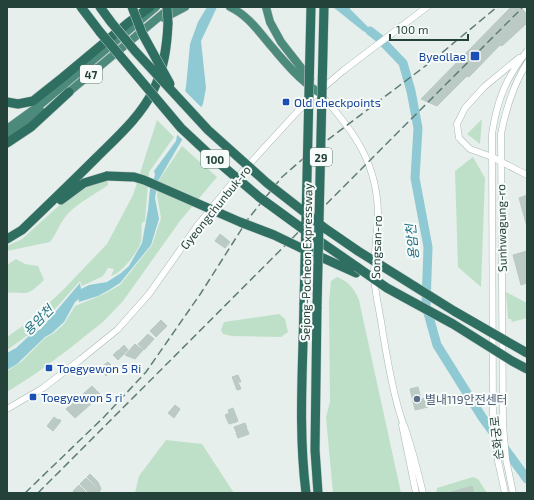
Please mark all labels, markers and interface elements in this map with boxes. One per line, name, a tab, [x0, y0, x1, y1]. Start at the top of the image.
scale bar	[390, 16, 468, 42]
text: 100 m	[396, 22, 428, 36]
place label: Byeollae	[419, 49, 466, 63]
marker: Byeollae	[469, 50, 481, 62]
road number: 47	[80, 65, 102, 83]
place label: Old checkpoints	[294, 95, 381, 109]
marker: Old checkpoints	[281, 97, 291, 107]
road number: 29	[310, 148, 332, 166]
road number: 100	[201, 150, 229, 168]
street label: Gyeongchunbuk-ro	[177, 162, 253, 252]
street label: Sejong-Pocheon Expressway	[298, 182, 315, 341]
street label: Sunhwagung-ro	[493, 184, 509, 272]
street label: Songsan-ro	[368, 215, 384, 279]
water label: 용암천	[402, 222, 422, 261]
water label: 용암천	[20, 301, 57, 338]
place label: Toegyewon 5 Ri	[57, 361, 141, 375]
marker: Toegyewon 5 Ri	[44, 363, 54, 373]
place label: Toegyewon 5 ri	[41, 390, 123, 404]
marker: Toegyewon 5 ri	[28, 392, 38, 402]
place label: 별내119안전센터	[425, 392, 508, 406]
marker: 별내119안전센터	[412, 394, 422, 404]
street label: 순화궁로	[487, 415, 505, 461]

